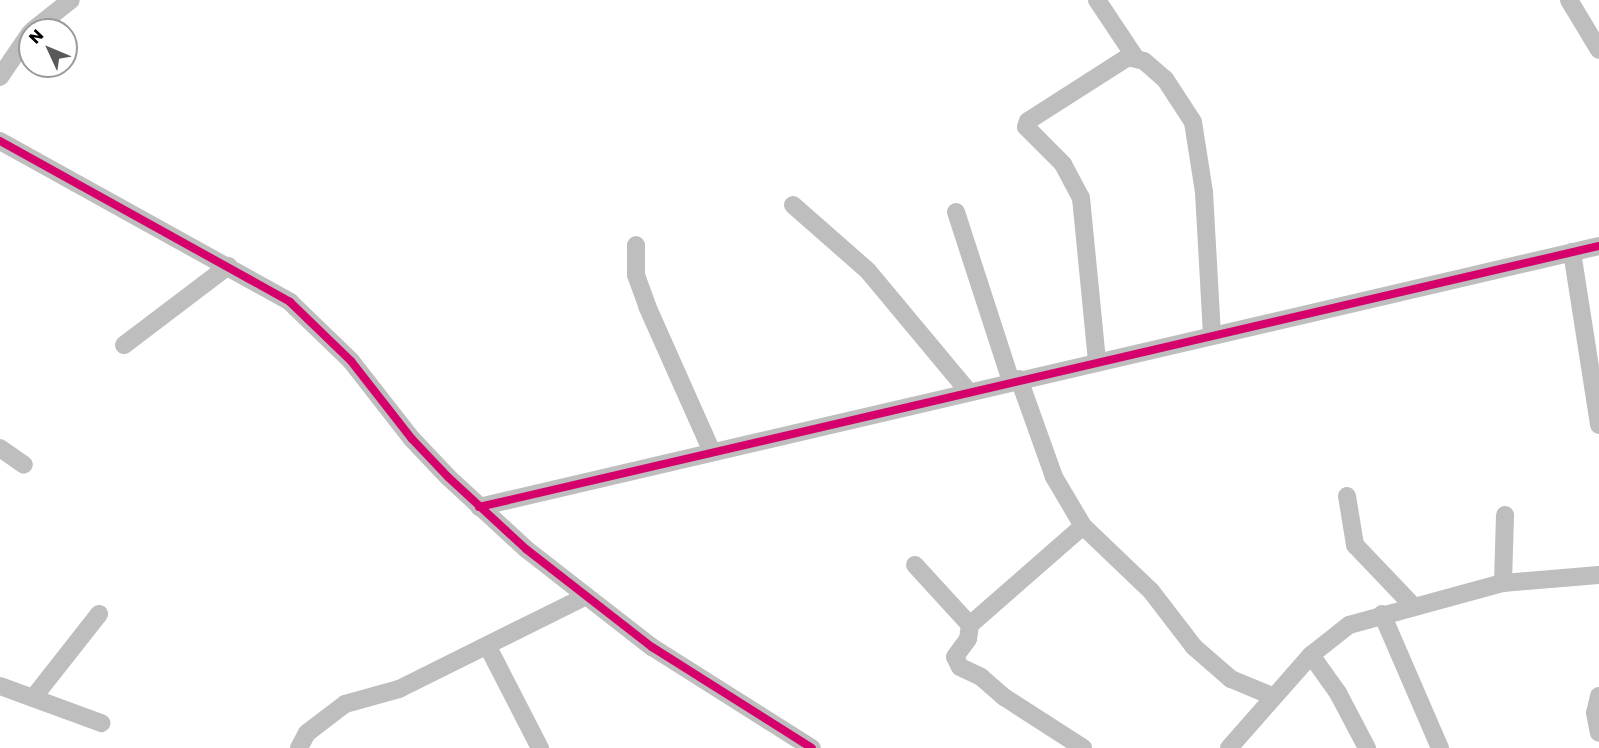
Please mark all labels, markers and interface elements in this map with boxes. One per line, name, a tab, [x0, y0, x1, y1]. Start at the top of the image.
north arrow	[18, 18, 78, 78]
text: N	[24, 24, 49, 49]

